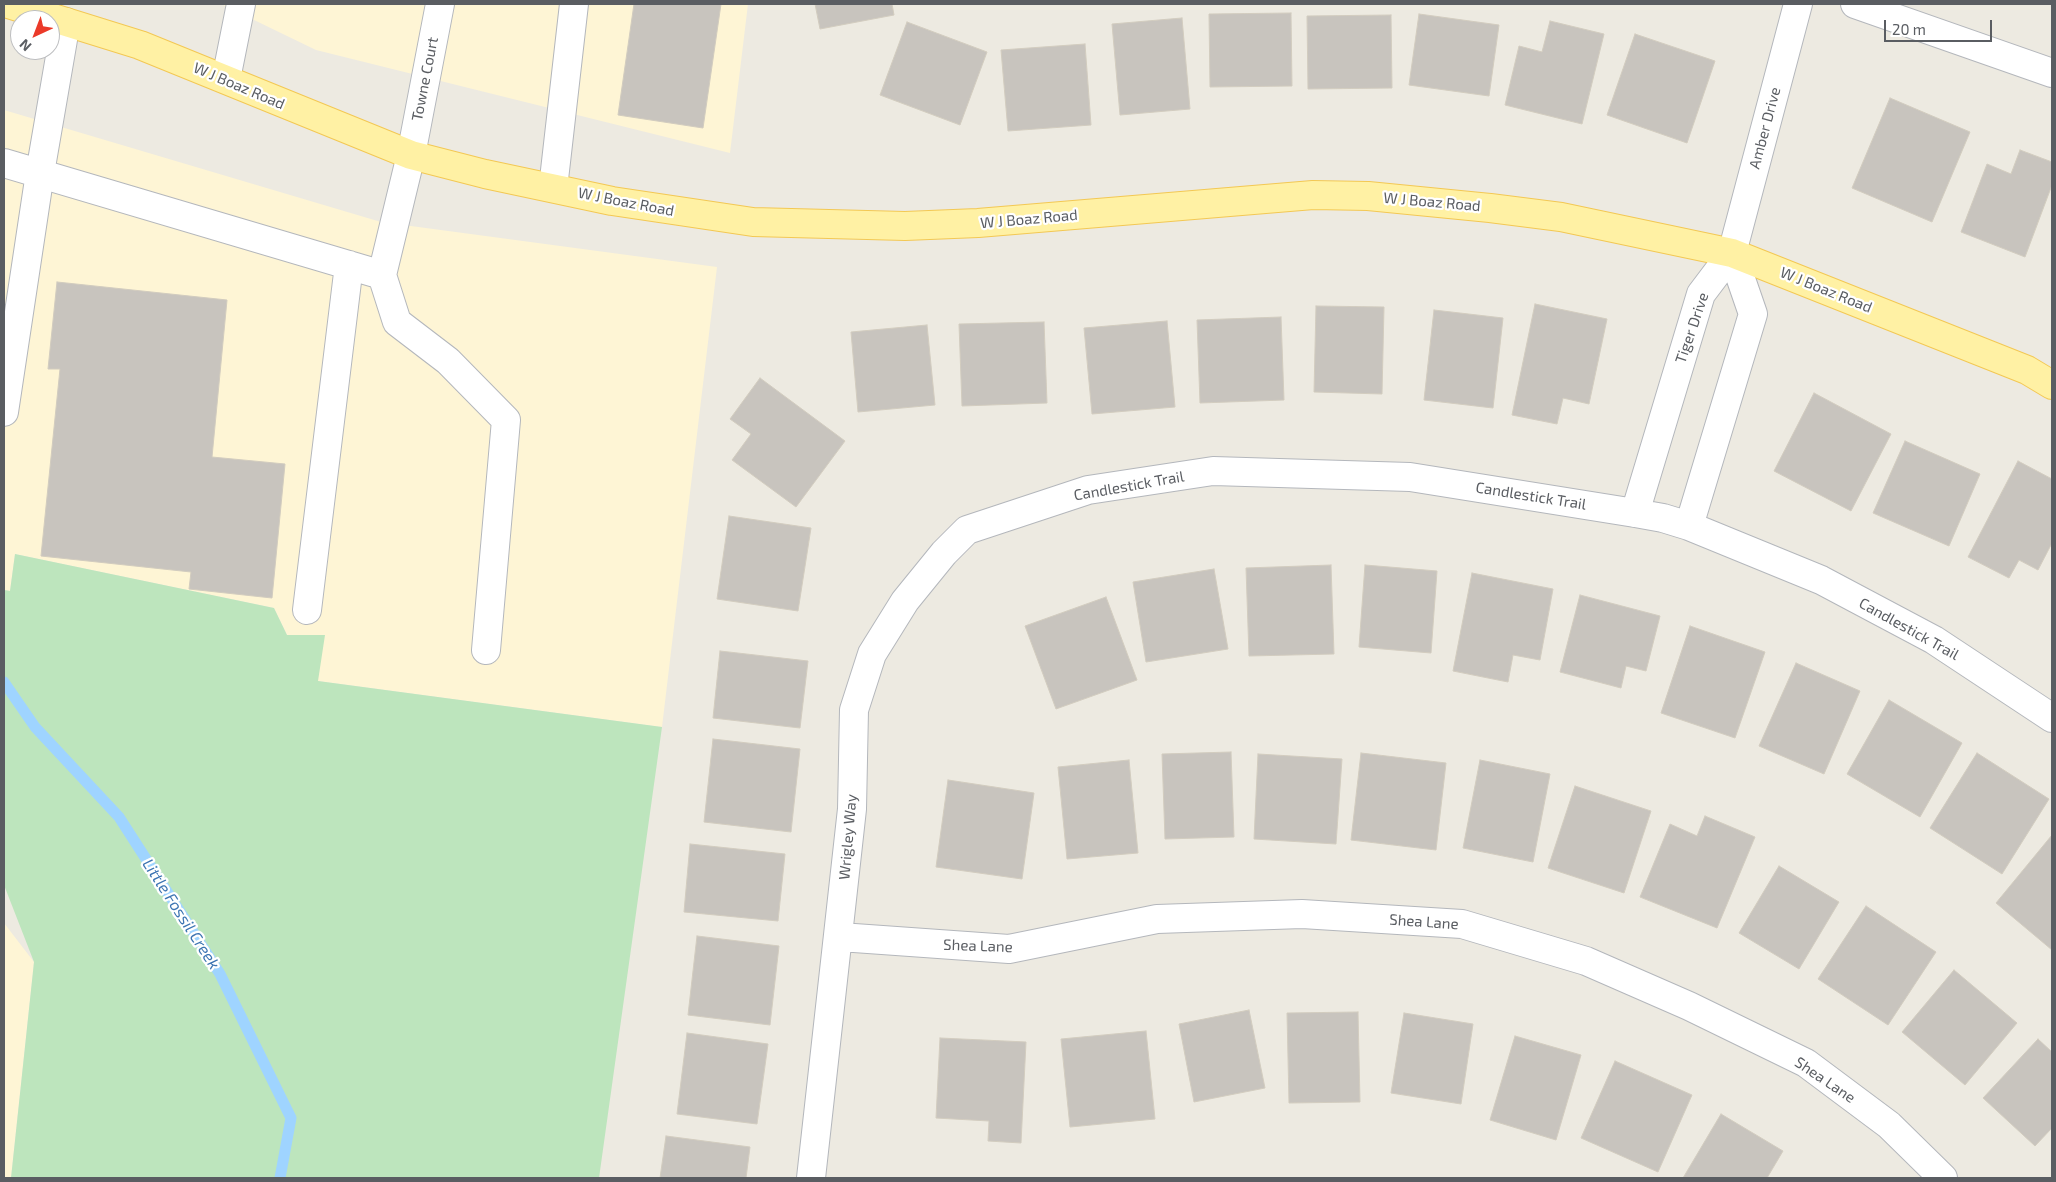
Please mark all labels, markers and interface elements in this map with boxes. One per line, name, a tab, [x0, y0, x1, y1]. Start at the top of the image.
north arrow	[10, 10, 60, 60]
scale bar	[1886, 10, 1994, 42]
text: 20 m	[1892, 20, 1926, 38]
street label: Towne Court	[408, 35, 442, 123]
text: N	[16, 36, 35, 55]
street label: W J Boaz Road	[191, 59, 287, 113]
street label: Amber Drive	[1745, 85, 1785, 171]
street label: W J Boaz Road	[576, 184, 676, 220]
street label: W J Boaz Road	[1383, 189, 1481, 215]
street label: W J Boaz Road	[980, 206, 1078, 232]
street label: W J Boaz Road	[1777, 263, 1875, 317]
street label: Tiger Drive	[1671, 290, 1713, 366]
street label: Candlestick Trail	[1072, 467, 1186, 505]
street label: Candlestick Trail	[1474, 478, 1588, 514]
street label: Candlestick Trail	[1856, 594, 1962, 664]
street label: Wrigley Way	[835, 793, 861, 881]
water label: Little Fossil Creek	[138, 855, 224, 973]
street label: Shea Lane	[1389, 911, 1459, 933]
street label: Shea Lane	[943, 936, 1013, 956]
street label: Shea Lane	[1791, 1053, 1859, 1107]

